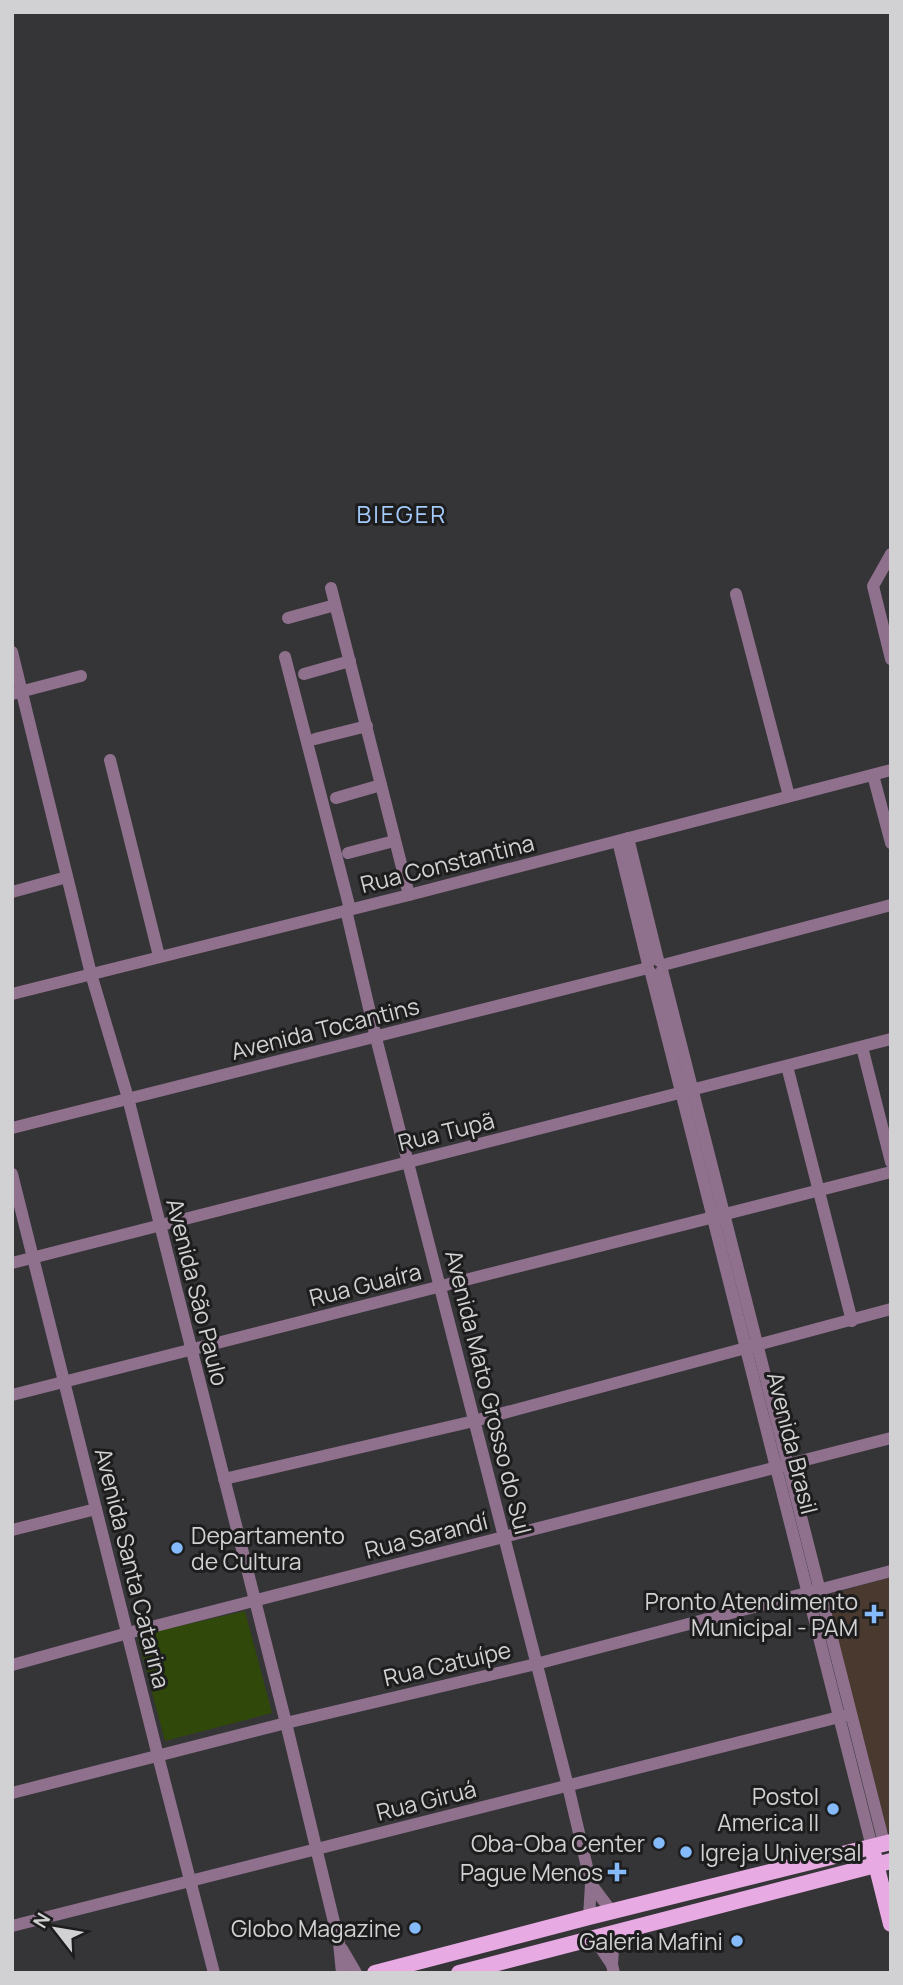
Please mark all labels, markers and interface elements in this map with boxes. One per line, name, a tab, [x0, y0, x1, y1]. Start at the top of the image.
district label: BIEGER	[356, 497, 448, 530]
street label: Rua Constantina	[357, 826, 537, 900]
street label: Avenida Tocantins	[228, 989, 422, 1067]
street label: Rua Tupã	[395, 1104, 497, 1158]
street label: Avenida São Paulo	[159, 1195, 237, 1389]
street label: Avenida Mato Grosso do Sul	[438, 1246, 540, 1538]
street label: Rua Guaíra	[306, 1255, 424, 1313]
street label: Avenida Brasil	[760, 1369, 826, 1517]
street label: Avenida Santa Catarina	[88, 1445, 178, 1691]
street label: Rua Sarandí	[361, 1504, 491, 1566]
place label: Departamento de Cultura	[191, 1519, 345, 1577]
marker: Departamento de Cultura	[169, 1540, 185, 1556]
place label: Pronto Atendimento Municipal - PAM	[645, 1585, 858, 1643]
marker: Pronto Atendimento Municipal - PAM	[864, 1604, 884, 1624]
street label: Rua Catuípe	[380, 1633, 514, 1693]
street label: Rua Giruá	[373, 1772, 479, 1828]
place label: Postol America II	[717, 1780, 819, 1838]
marker: Postol America II	[825, 1801, 841, 1817]
place label: Oba-Oba Center	[471, 1827, 645, 1859]
marker: Oba-Oba Center	[651, 1835, 667, 1851]
place label: Igreja Universal	[700, 1836, 862, 1868]
marker: Igreja Universal	[678, 1844, 694, 1860]
place label: Pague Menos	[460, 1856, 603, 1888]
marker: Pague Menos	[609, 1864, 625, 1880]
north arrow	[21, 1894, 91, 1964]
text: N	[27, 1908, 56, 1933]
place label: Globo Magazine	[231, 1912, 401, 1944]
marker: Globo Magazine	[407, 1920, 423, 1936]
place label: Galeria Mafini	[579, 1925, 723, 1957]
marker: Galeria Mafini	[729, 1933, 745, 1949]

